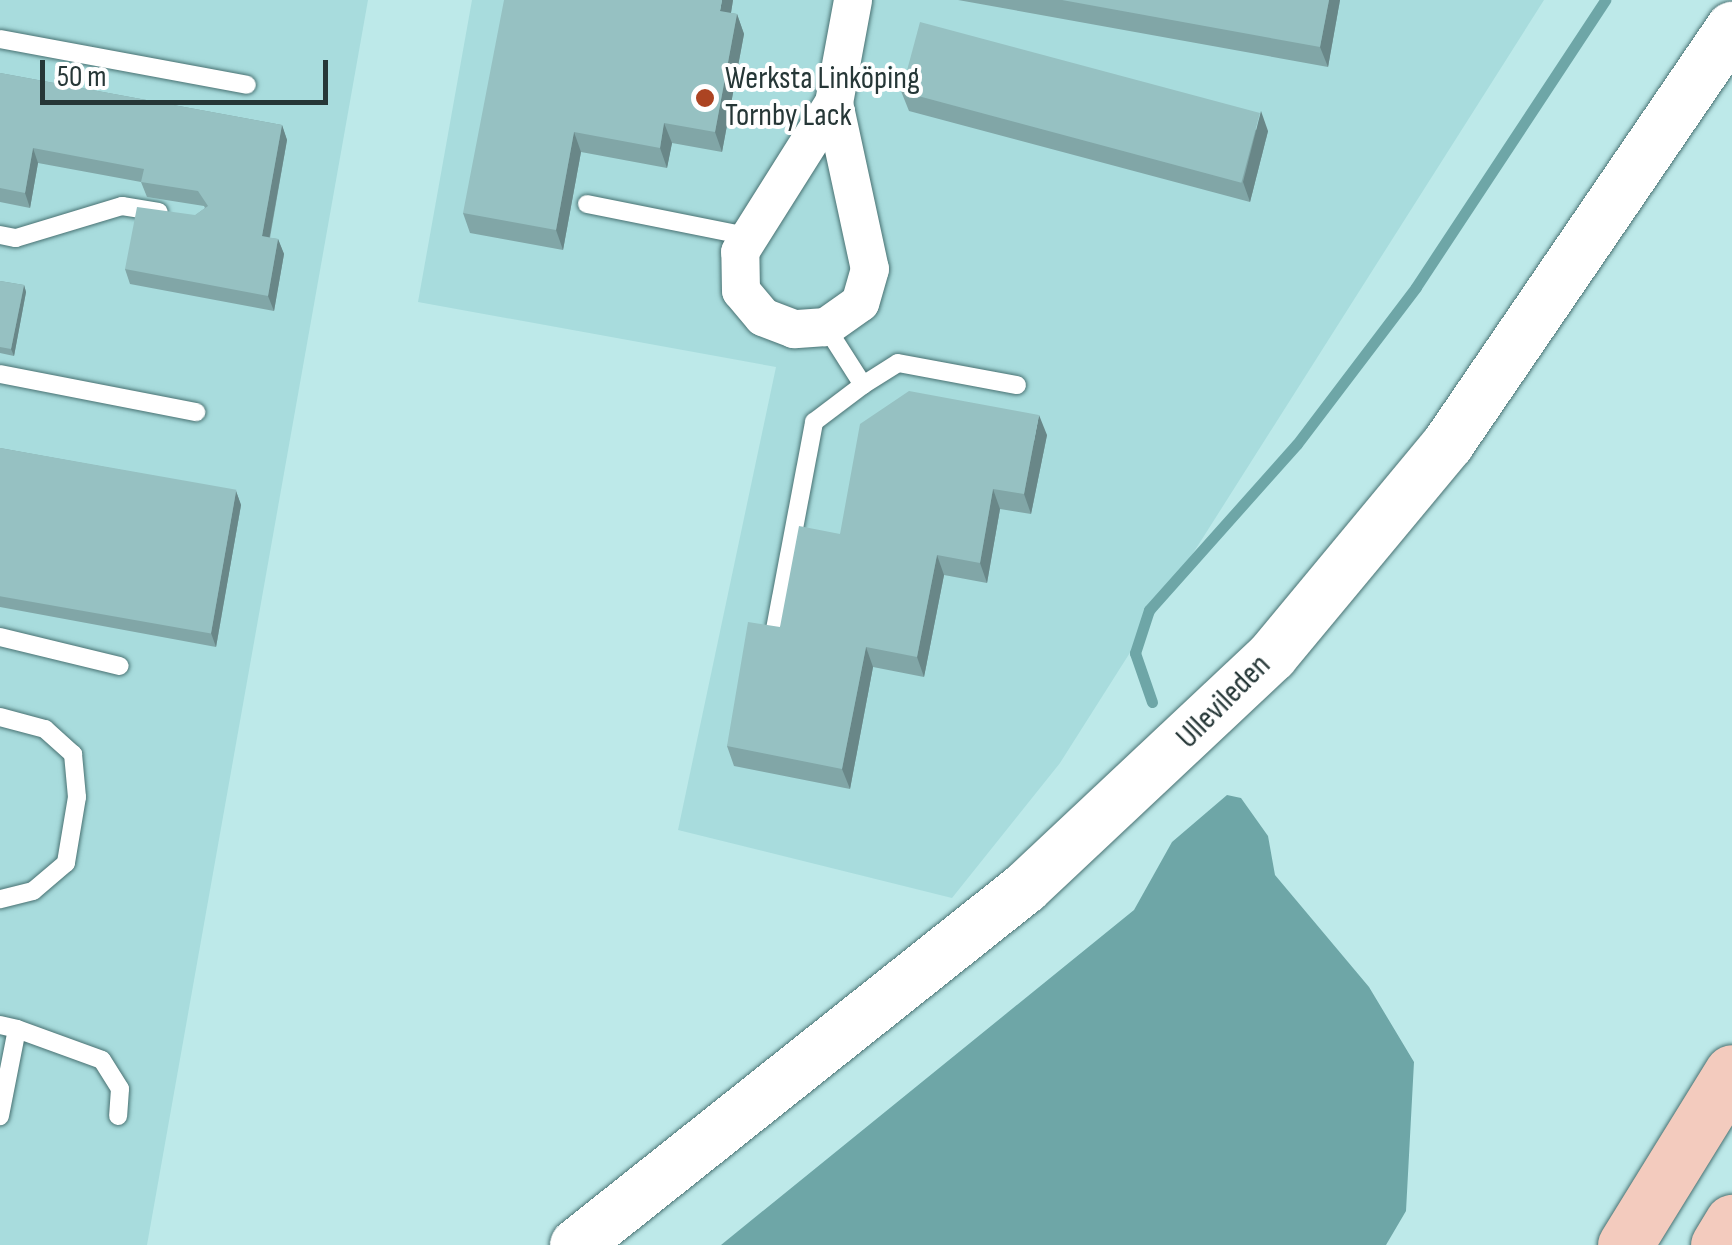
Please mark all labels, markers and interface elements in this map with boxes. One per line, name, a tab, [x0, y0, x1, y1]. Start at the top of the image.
scale bar	[45, 40, 332, 102]
text: 50 m	[57, 59, 106, 95]
place label: Werksta Linköping Tornby Lack	[725, 61, 920, 136]
marker: Werksta Linköping Tornby Lack	[694, 87, 716, 109]
street label: Ullevileden	[1169, 647, 1279, 757]

